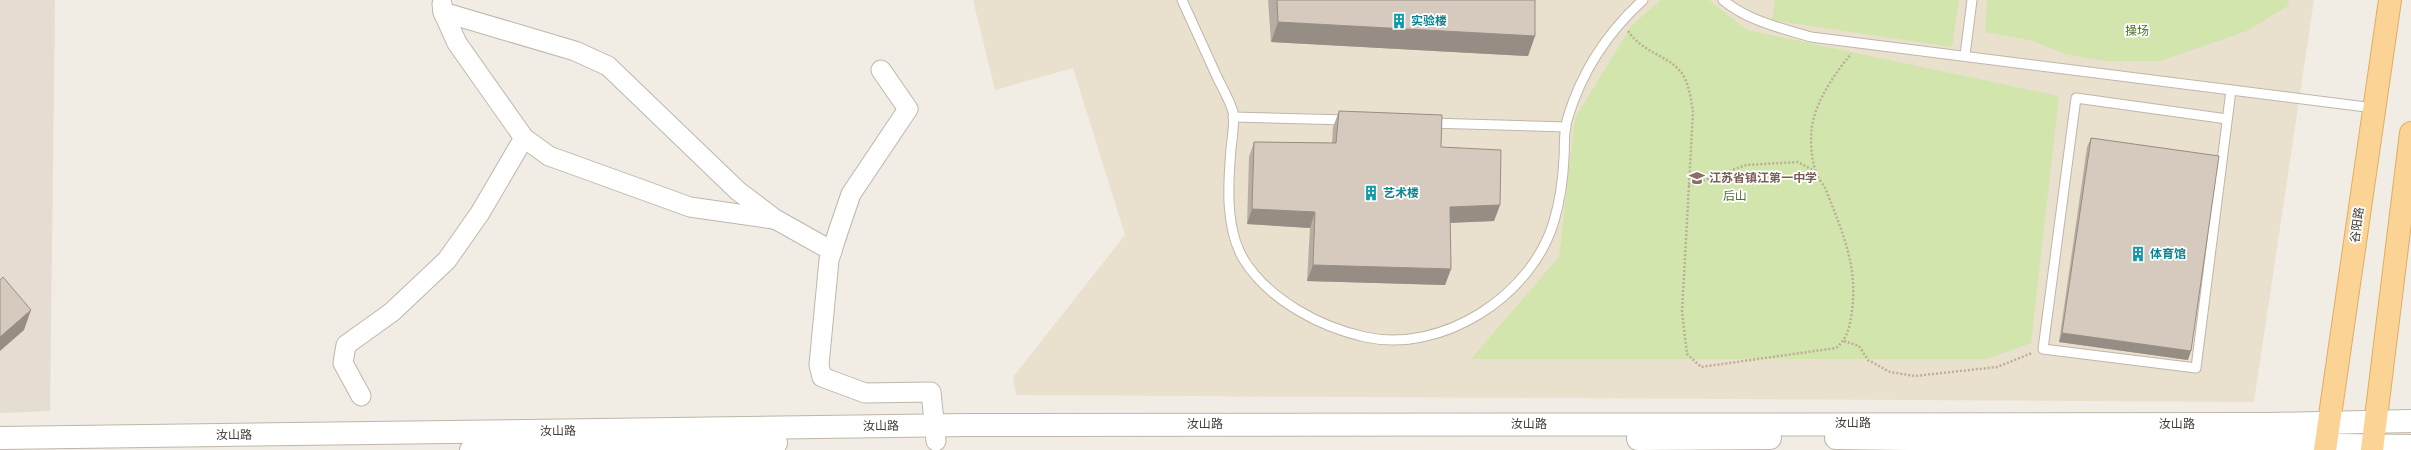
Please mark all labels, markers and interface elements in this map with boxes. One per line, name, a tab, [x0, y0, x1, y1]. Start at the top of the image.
building icon: 实验楼	[1390, 12, 1408, 30]
place label: 实验楼	[1411, 14, 1447, 28]
park label: 操场	[2125, 24, 2149, 38]
school or university icon: 江苏省镇江第一中学	[1688, 169, 1706, 187]
place label: 江苏省镇江第一中学	[1709, 171, 1817, 185]
building icon: 艺术楼	[1362, 184, 1380, 202]
place label: 艺术楼	[1383, 186, 1419, 200]
park label: 后山	[1723, 189, 1747, 203]
street label: 谷阳路	[2348, 206, 2366, 244]
building icon: 体育馆	[2129, 245, 2147, 263]
place label: 体育馆	[2150, 247, 2186, 261]
street label: 汝山路	[1835, 416, 1871, 430]
street label: 汝山路	[1187, 417, 1223, 431]
street label: 汝山路	[1511, 417, 1547, 431]
street label: 汝山路	[2159, 417, 2195, 431]
street label: 汝山路	[863, 419, 899, 433]
street label: 汝山路	[540, 424, 576, 438]
street label: 汝山路	[216, 428, 252, 442]

